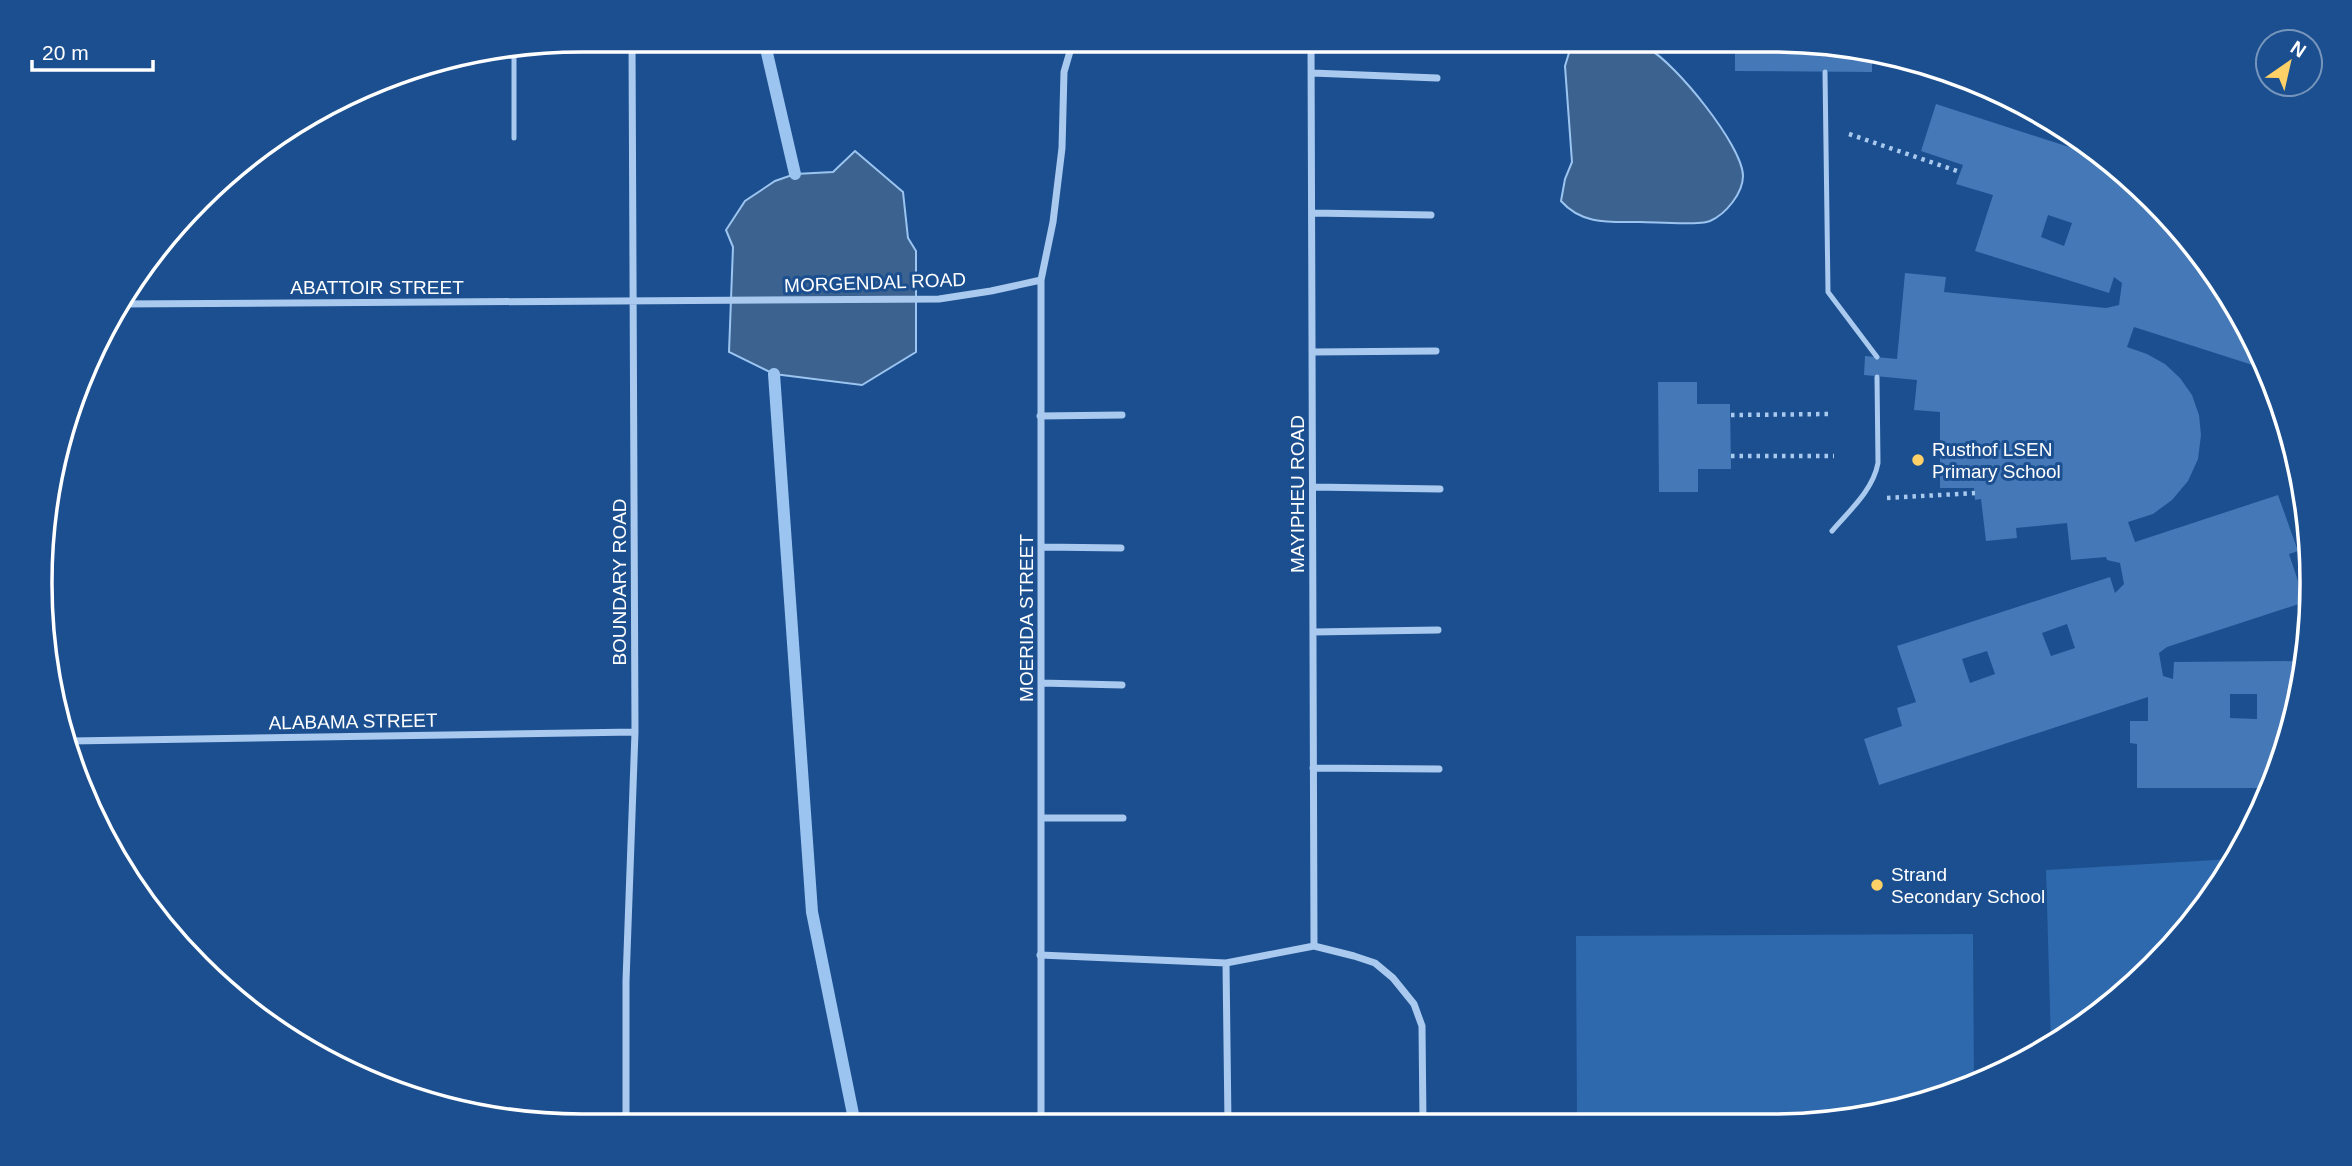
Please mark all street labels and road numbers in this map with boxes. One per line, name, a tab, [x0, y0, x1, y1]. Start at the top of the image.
street label: MORGENDAL ROAD	[784, 269, 966, 296]
street label: ABATTOIR STREET	[290, 277, 464, 298]
street label: MAYIPHEU ROAD	[1287, 415, 1308, 573]
street label: BOUNDARY ROAD	[609, 498, 630, 666]
street label: MOERIDA STREET	[1016, 534, 1037, 702]
street label: ALABAMA STREET	[268, 710, 438, 733]

